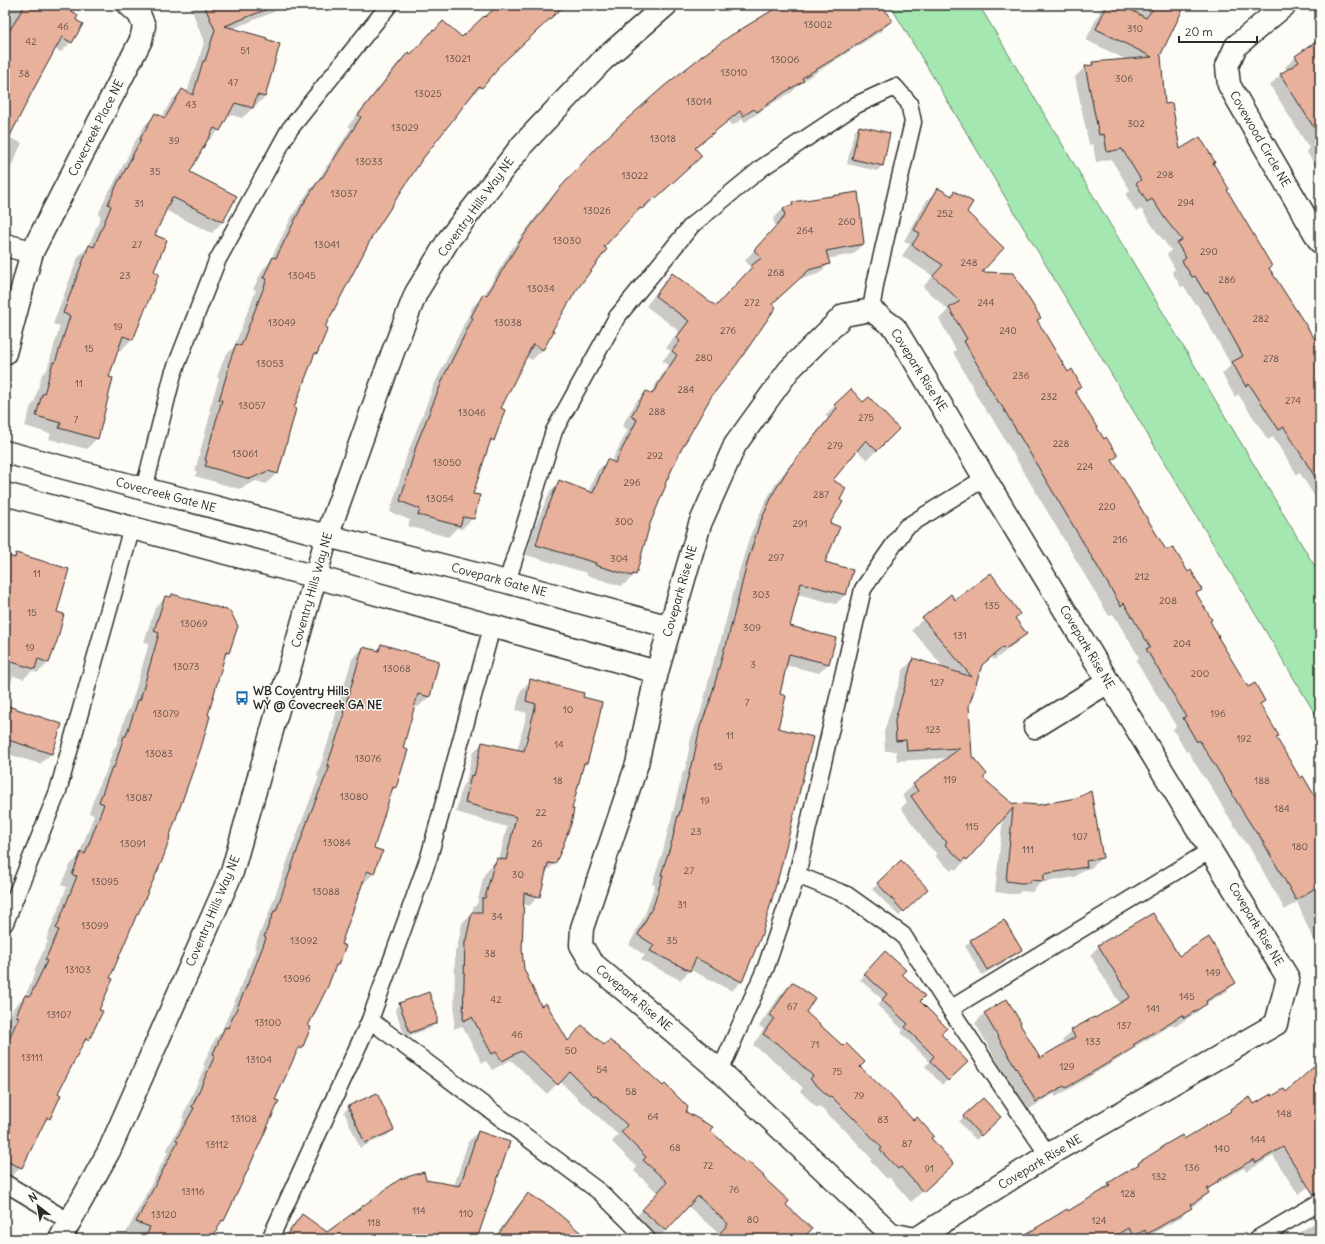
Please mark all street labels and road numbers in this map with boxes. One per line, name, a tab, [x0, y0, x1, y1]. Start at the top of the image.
street label: Covecreek Place NE	[65, 77, 126, 179]
street label: Covewood Circle NE	[1227, 88, 1294, 189]
street label: Coventry Hills Way NE	[434, 154, 517, 259]
street label: Covepark Rise NE	[888, 326, 951, 414]
street label: Covecreek Gate NE	[114, 474, 218, 515]
street label: Coventry Hills Way NE	[288, 530, 335, 649]
street label: Covepark Rise NE	[659, 543, 700, 639]
street label: Covepark Gate NE	[450, 560, 549, 600]
street label: Covepark Rise NE	[1057, 602, 1118, 691]
street label: Coventry Hills Way NE	[182, 853, 243, 969]
street label: Covepark Rise NE	[1226, 879, 1287, 968]
street label: Covepark Rise NE	[593, 961, 675, 1034]
street label: Covepark Rise NE	[995, 1131, 1084, 1192]

